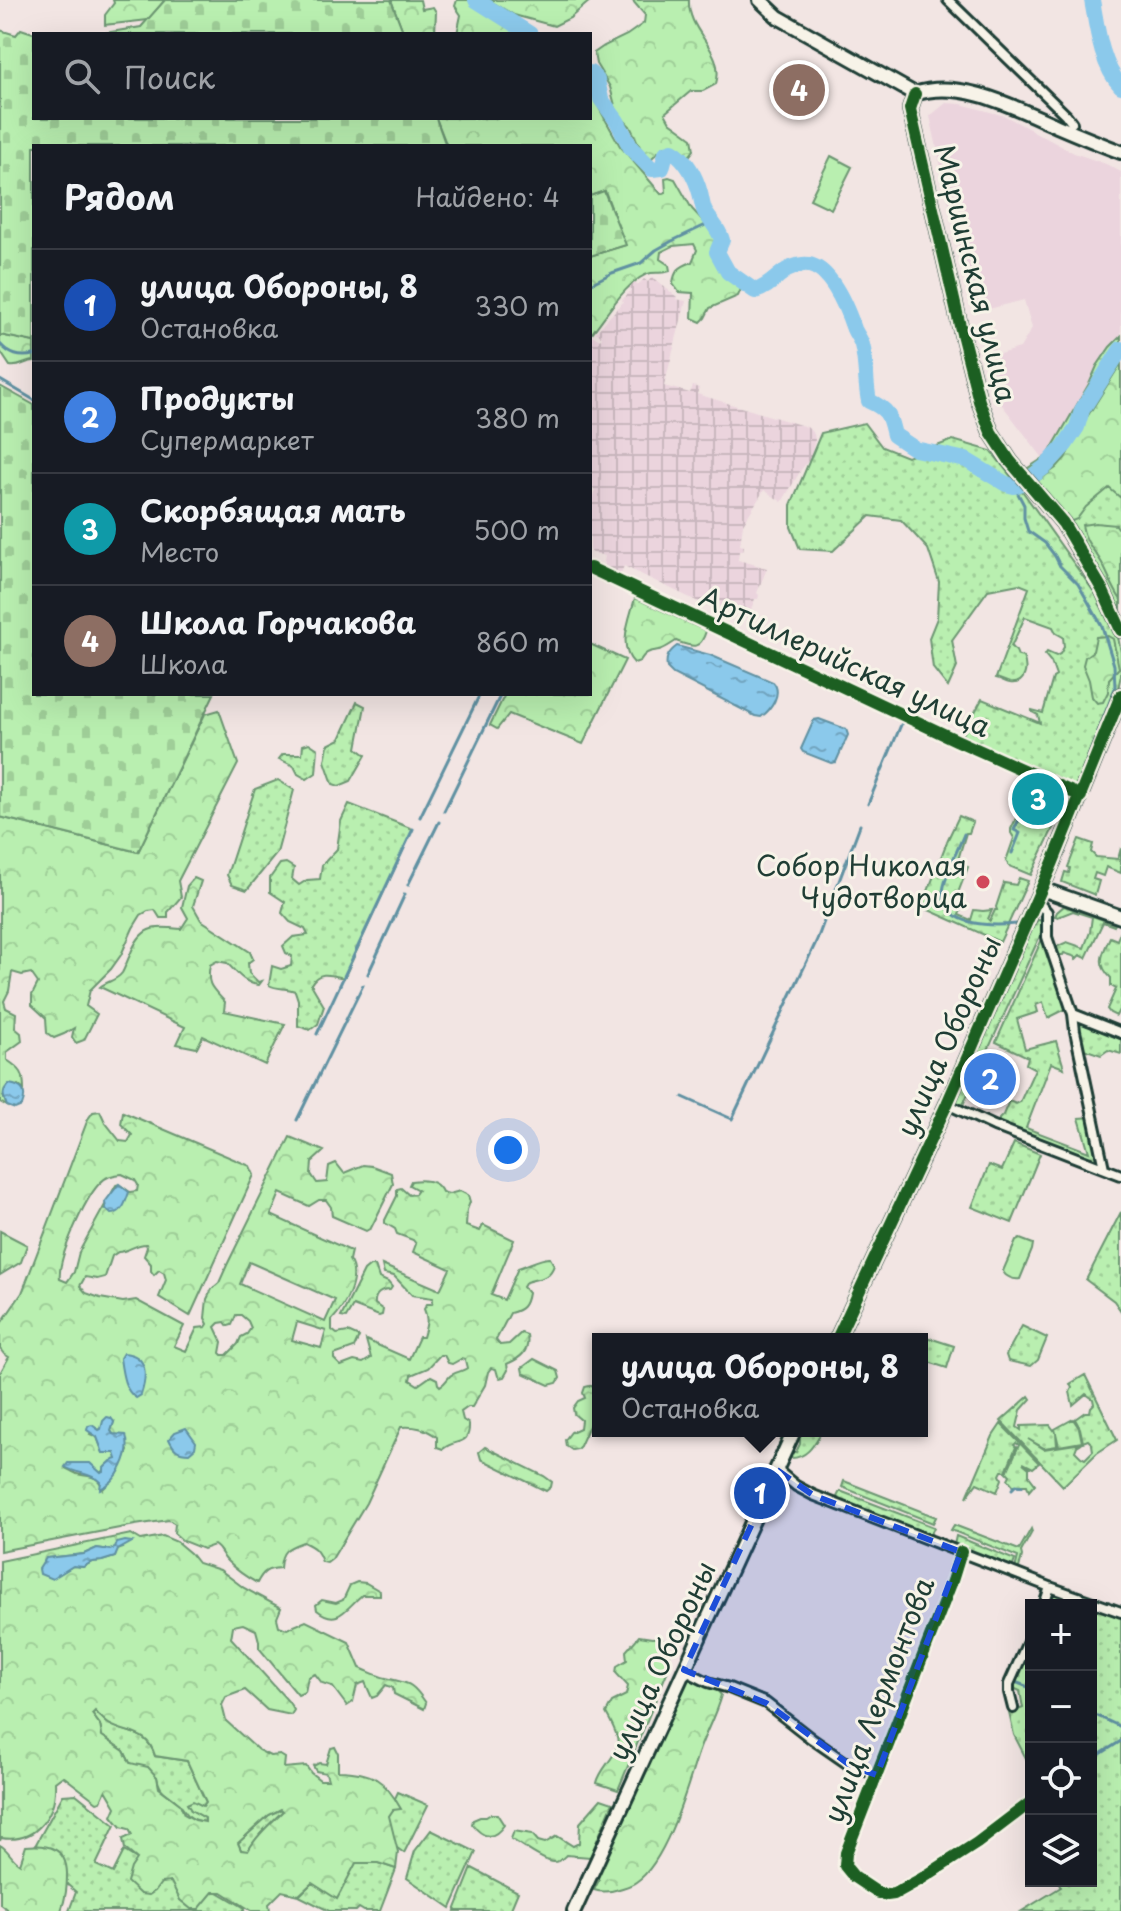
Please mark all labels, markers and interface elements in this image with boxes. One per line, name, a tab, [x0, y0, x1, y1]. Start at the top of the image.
search box	[32, 32, 592, 120]
icon: search	[60, 54, 104, 98]
text: Поиск	[124, 54, 215, 99]
pin: 4	[773, 60, 825, 120]
street label: Мариинская улица	[924, 140, 1029, 408]
text: Рядом	[64, 170, 175, 222]
text: Найдено: 4	[415, 177, 560, 216]
text: улица Обороны, 8	[140, 263, 418, 308]
text: 1	[84, 286, 96, 325]
text: 330 m	[475, 286, 560, 325]
text: Остановка	[140, 308, 278, 347]
text: Продукты	[140, 375, 294, 420]
text: 2	[81, 398, 99, 437]
text: 380 m	[475, 398, 560, 437]
text: Супермаркет	[140, 420, 314, 459]
text: Скорбящая мать	[140, 487, 406, 532]
text: 3	[81, 510, 99, 549]
text: 500 m	[473, 510, 560, 549]
text: Место	[140, 532, 219, 571]
street label: Артиллерийская улица	[693, 574, 999, 747]
text: Школа Горчакова	[140, 599, 416, 644]
text: 4	[81, 622, 99, 661]
text: 860 m	[476, 622, 560, 661]
text: Школа	[140, 644, 227, 683]
pin: 3	[1012, 769, 1064, 829]
place label: Собор Николая Чудотворца	[756, 843, 968, 918]
marker: Собор Николая Чудотворца	[974, 873, 992, 891]
street label: улица Обороны	[884, 928, 1011, 1143]
pin: 2	[964, 1049, 1016, 1109]
your location	[488, 1130, 528, 1170]
popup	[592, 1333, 928, 1437]
text: улица Обороны, 8	[621, 1343, 899, 1388]
text: Остановка	[621, 1388, 759, 1427]
pin: 1	[734, 1463, 786, 1523]
street label: улица Обороны	[596, 1553, 726, 1767]
street label: улица Лермонтова	[811, 1570, 944, 1829]
map controls	[1025, 1599, 1097, 1887]
button: +	[1025, 1599, 1097, 1671]
button: −	[1025, 1671, 1097, 1743]
button: locate	[1025, 1743, 1097, 1815]
button: layers	[1025, 1815, 1097, 1887]

